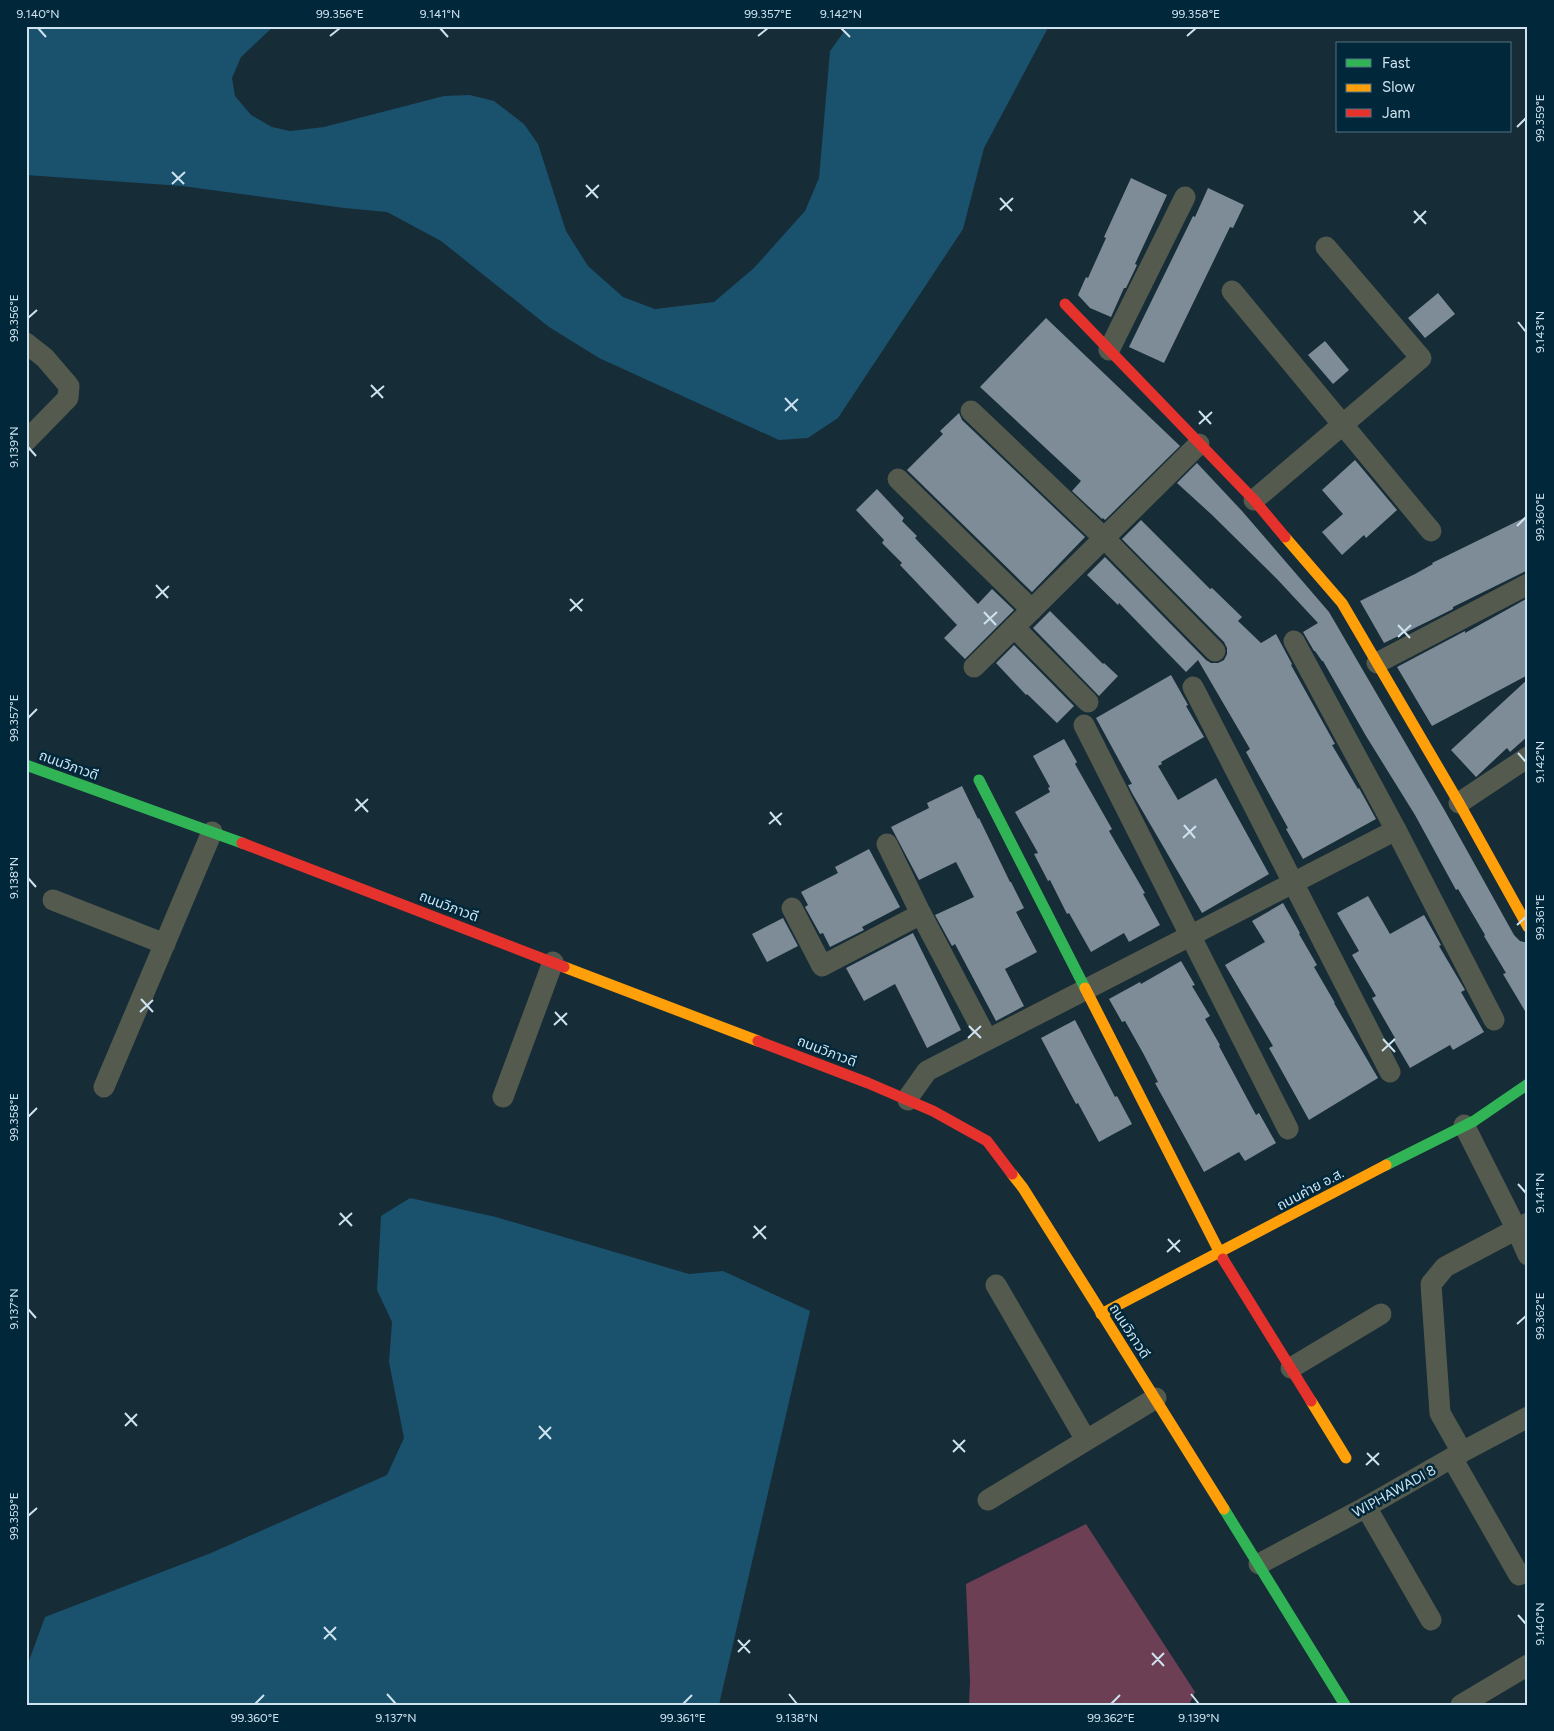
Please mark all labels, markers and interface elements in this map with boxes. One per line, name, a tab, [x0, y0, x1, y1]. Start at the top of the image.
text: 9.140°N	[16, 7, 60, 21]
text: 99.356°E	[316, 7, 364, 21]
text: 9.141°N	[420, 7, 460, 21]
text: 99.357°E	[744, 7, 792, 21]
text: 9.142°N	[820, 7, 862, 21]
text: 99.358°E	[1172, 7, 1220, 21]
legend	[1336, 42, 1512, 132]
text: Fast	[1382, 54, 1411, 72]
text: Slow	[1382, 78, 1415, 96]
text: 99.359°E	[1533, 94, 1547, 142]
text: Jam	[1382, 104, 1410, 122]
text: 99.356°E	[7, 294, 21, 342]
text: 9.143°N	[1533, 311, 1547, 353]
text: 9.139°N	[7, 426, 21, 468]
text: 99.360°E	[1533, 493, 1547, 541]
text: 99.357°E	[7, 694, 21, 742]
text: 9.142°N	[1533, 741, 1547, 783]
street label: ถนนวิภาวดี	[37, 747, 101, 784]
text: 9.138°N	[7, 857, 21, 899]
street label: ถนนวิภาวดี	[417, 887, 481, 926]
text: 99.361°E	[1533, 894, 1547, 940]
street label: ถนนวิภาวดี	[795, 1032, 859, 1071]
text: 99.358°E	[7, 1093, 21, 1141]
street label: ถนนค่าย อ.ส.	[1274, 1165, 1347, 1214]
text: 9.141°N	[1533, 1173, 1547, 1213]
text: 9.137°N	[7, 1289, 21, 1329]
text: 99.362°E	[1533, 1292, 1547, 1340]
street label: ถนนวิภาวดี	[1106, 1301, 1154, 1362]
street label: WIPHAWADI 8	[1350, 1462, 1439, 1521]
text: 99.359°E	[7, 1492, 21, 1540]
text: 9.140°N	[1533, 1602, 1547, 1646]
text: 99.360°E	[231, 1711, 279, 1725]
text: 9.137°N	[376, 1711, 416, 1725]
text: 99.361°E	[660, 1711, 706, 1725]
text: 9.138°N	[776, 1711, 818, 1725]
text: 99.362°E	[1087, 1711, 1135, 1725]
text: 9.139°N	[1178, 1711, 1220, 1725]

